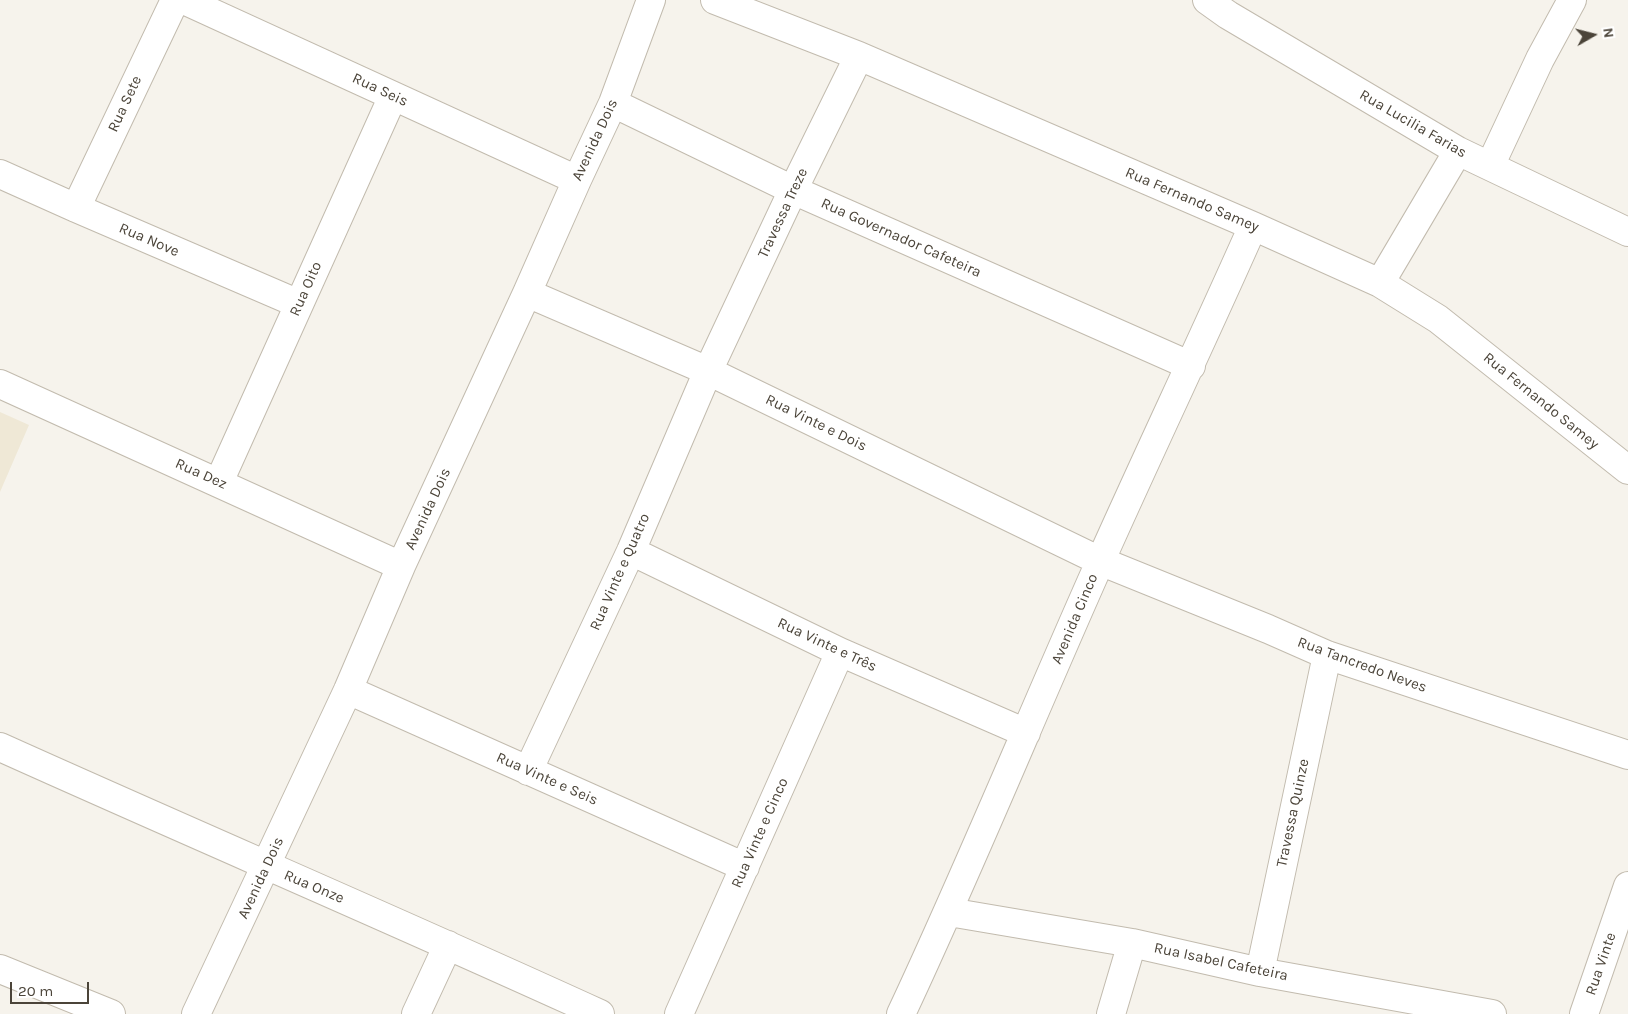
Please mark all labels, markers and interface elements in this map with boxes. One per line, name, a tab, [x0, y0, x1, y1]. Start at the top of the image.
north arrow	[1568, 10, 1618, 60]
text: N	[1599, 27, 1617, 39]
street label: Rua Seis	[349, 69, 411, 111]
street label: Rua Sete	[104, 73, 146, 135]
street label: Rua Lucilia Farias	[1356, 86, 1470, 162]
street label: Avenida Dois	[568, 96, 622, 184]
street label: Rua Fernando Samey	[1122, 164, 1262, 236]
street label: Travessa Treze	[754, 165, 812, 261]
street label: Rua Governador Cafeteira	[818, 194, 984, 282]
street label: Rua Nove	[116, 219, 182, 261]
street label: Rua Oito	[286, 259, 326, 319]
street label: Rua Fernando Samey	[1479, 349, 1603, 453]
street label: Rua Vinte e Dois	[762, 391, 870, 455]
street label: Rua Dez	[172, 455, 230, 493]
street label: Avenida Dois	[401, 465, 455, 553]
street label: Rua Vinte e Quatro	[586, 511, 654, 633]
street label: Avenida Cinco	[1048, 571, 1102, 667]
street label: Rua Vinte e Três	[774, 614, 880, 676]
street label: Rua Tancredo Neves	[1295, 633, 1429, 697]
street label: Rua Vinte e Seis	[493, 749, 601, 809]
street label: Travessa Quinze	[1273, 757, 1313, 869]
street label: Rua Vinte e Cinco	[728, 775, 792, 891]
street label: Avenida Dois	[234, 834, 288, 922]
street label: Rua Onze	[281, 866, 347, 908]
street label: Rua Vinte	[1582, 930, 1620, 998]
street label: Rua Isabel Cafeteira	[1152, 939, 1290, 985]
scale bar	[12, 972, 91, 1004]
text: 20 m	[18, 982, 53, 1000]

